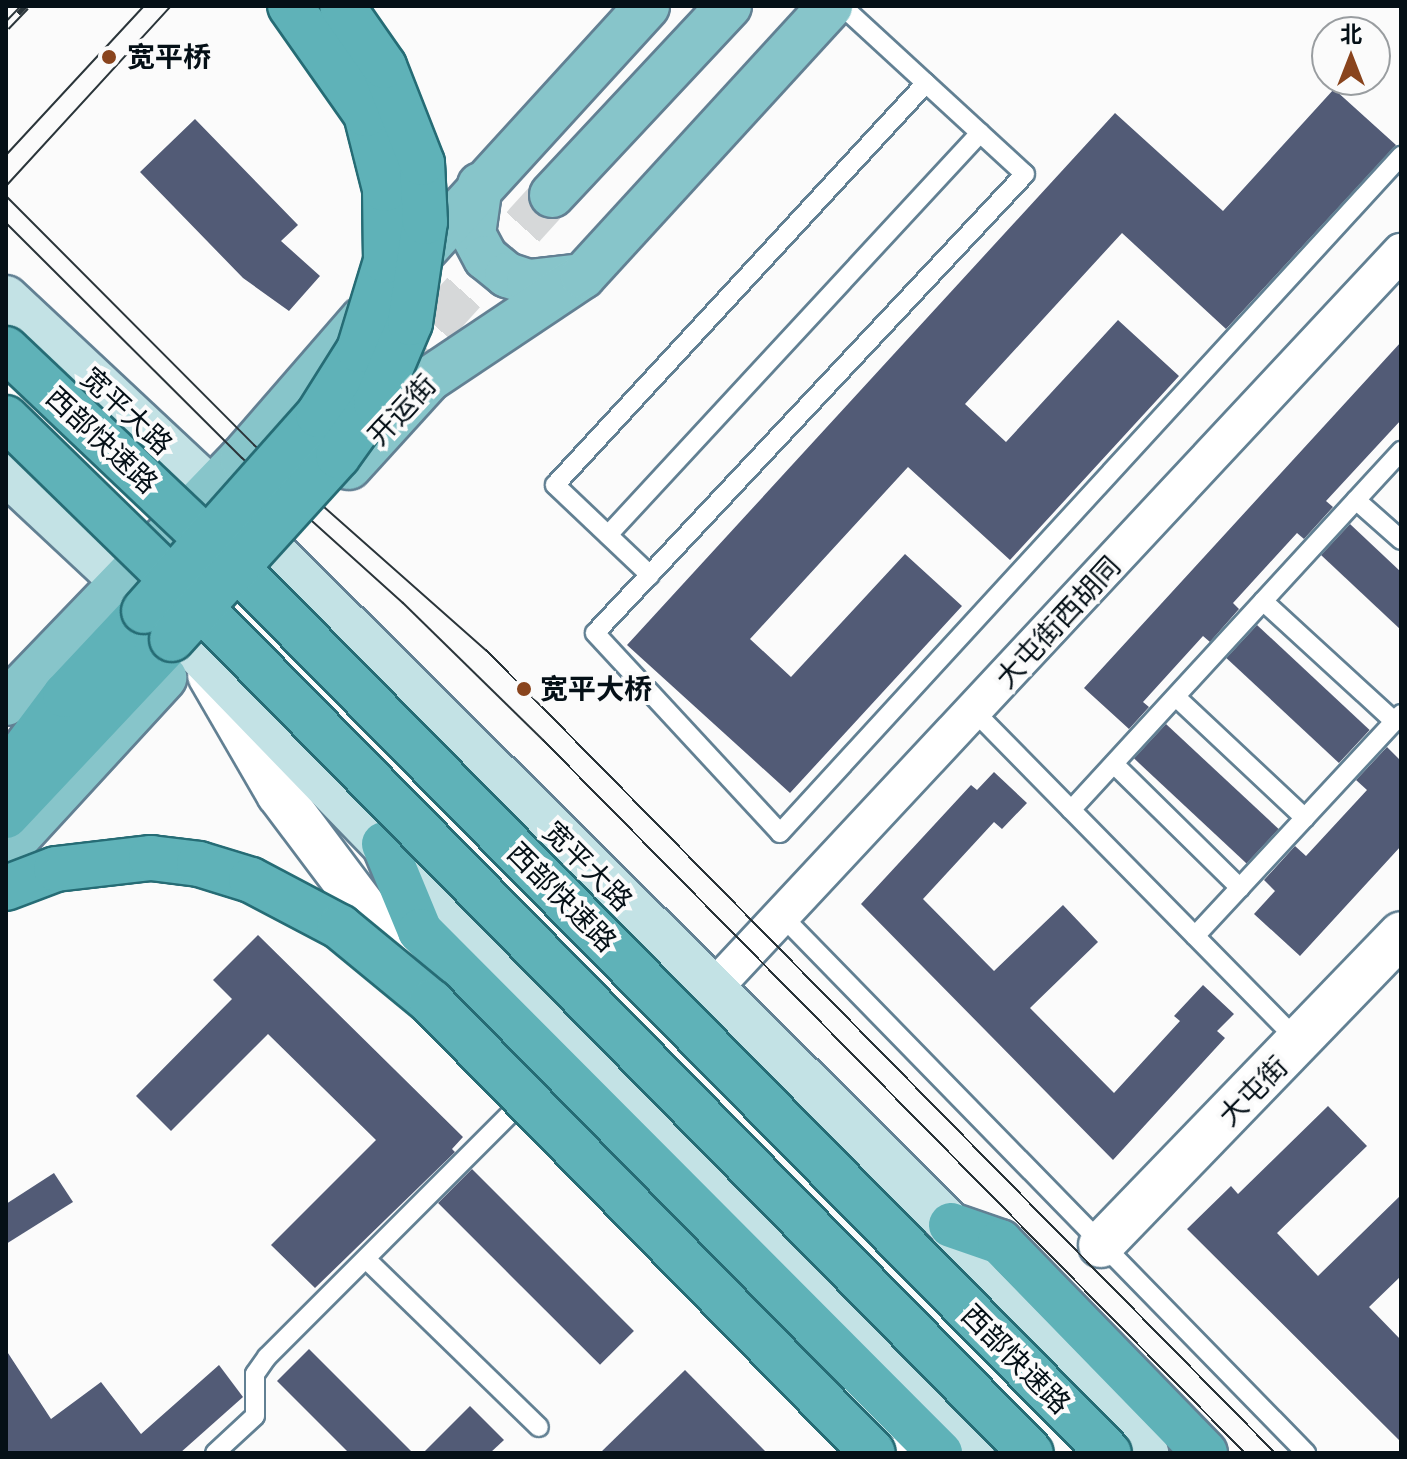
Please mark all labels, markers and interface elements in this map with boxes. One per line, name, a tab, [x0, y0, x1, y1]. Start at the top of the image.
north arrow	[1311, 16, 1391, 96]
text: 北	[1340, 20, 1362, 48]
place label: 宽平桥	[127, 40, 211, 74]
marker: 宽平桥	[98, 46, 120, 68]
street label: 宽平大路	[75, 361, 179, 461]
street label: 开运街	[361, 368, 443, 452]
street label: 西部快速路	[39, 380, 165, 500]
street label: 大屯街西胡同	[988, 549, 1128, 695]
place label: 宽平大桥	[540, 672, 652, 706]
marker: 宽平大桥	[515, 680, 533, 698]
street label: 宽平大路	[537, 815, 639, 917]
street label: 西部快速路	[501, 836, 623, 958]
street label: 大屯街	[1211, 1049, 1295, 1133]
street label: 西部快速路	[955, 1298, 1077, 1420]

